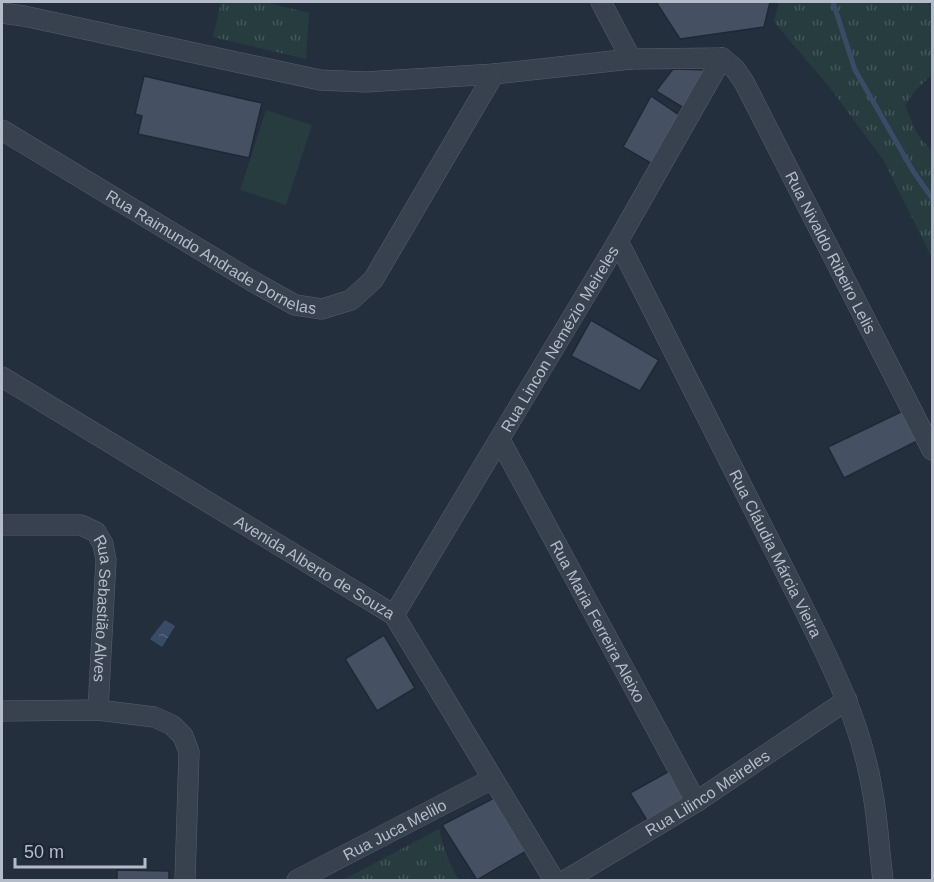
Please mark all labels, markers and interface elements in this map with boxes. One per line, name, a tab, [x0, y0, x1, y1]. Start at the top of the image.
street label: Rua Nivaldo Ribeiro Lelis	[782, 169, 879, 336]
street label: Rua Raimundo Andrade Dornelas	[103, 187, 317, 317]
street label: Rua Lincon Nemézio Meireles	[498, 243, 622, 435]
street label: Rua Cláudia Márcia Vieira	[726, 467, 825, 640]
street label: Avenida Alberto de Souza	[232, 512, 398, 622]
street label: Rua Sebastião Alves	[91, 532, 115, 682]
street label: Rua Maria Ferreira Aleixo	[547, 538, 648, 705]
street label: Rua Lilinco Meireles	[642, 747, 773, 839]
street label: Rua Juca Melilo	[340, 796, 449, 864]
scale bar	[15, 831, 146, 869]
text: 50 m	[24, 842, 64, 862]

